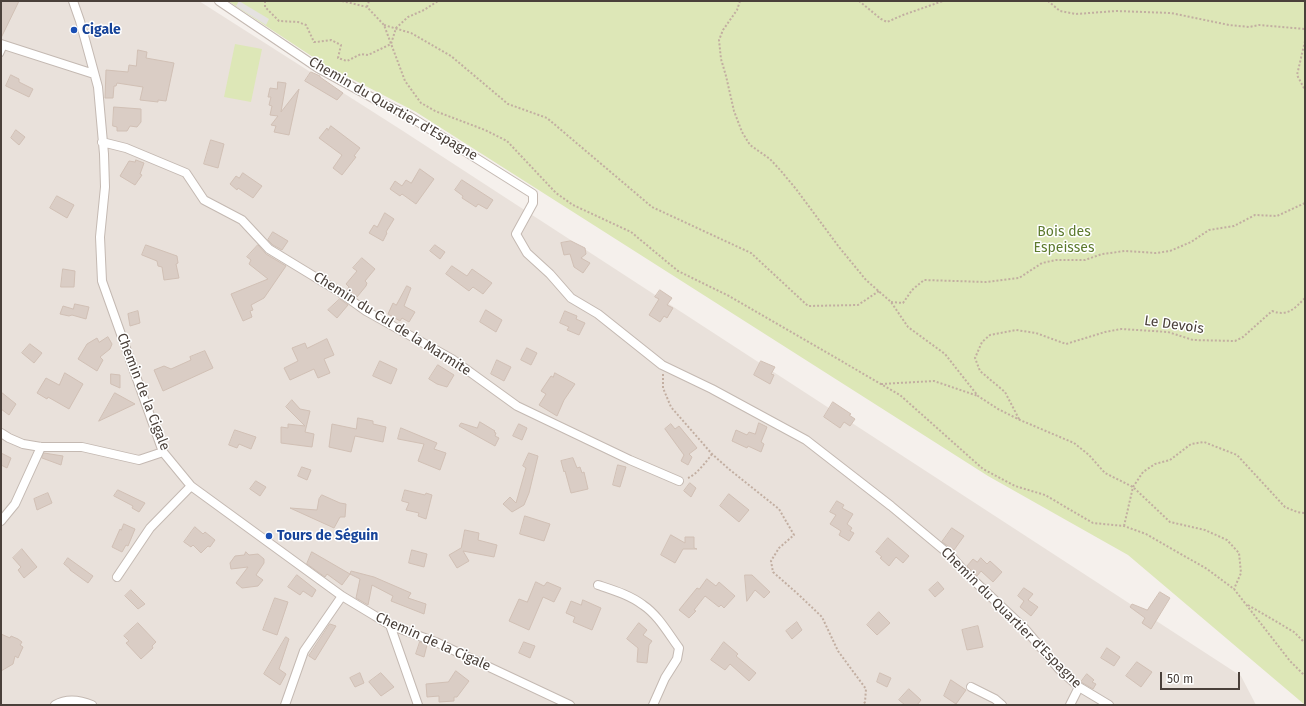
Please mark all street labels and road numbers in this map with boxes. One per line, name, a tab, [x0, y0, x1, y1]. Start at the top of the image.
street label: Chemin du Quartier d'Espagne	[305, 54, 481, 164]
street label: Chemin du Cul de la Marmite	[310, 268, 474, 380]
street label: Le Devois	[1143, 313, 1205, 337]
street label: Chemin de la Cigale	[113, 331, 173, 453]
street label: Chemin du Quartier d'Espagne	[937, 544, 1085, 692]
street label: Chemin de la Cigale	[373, 609, 493, 675]

